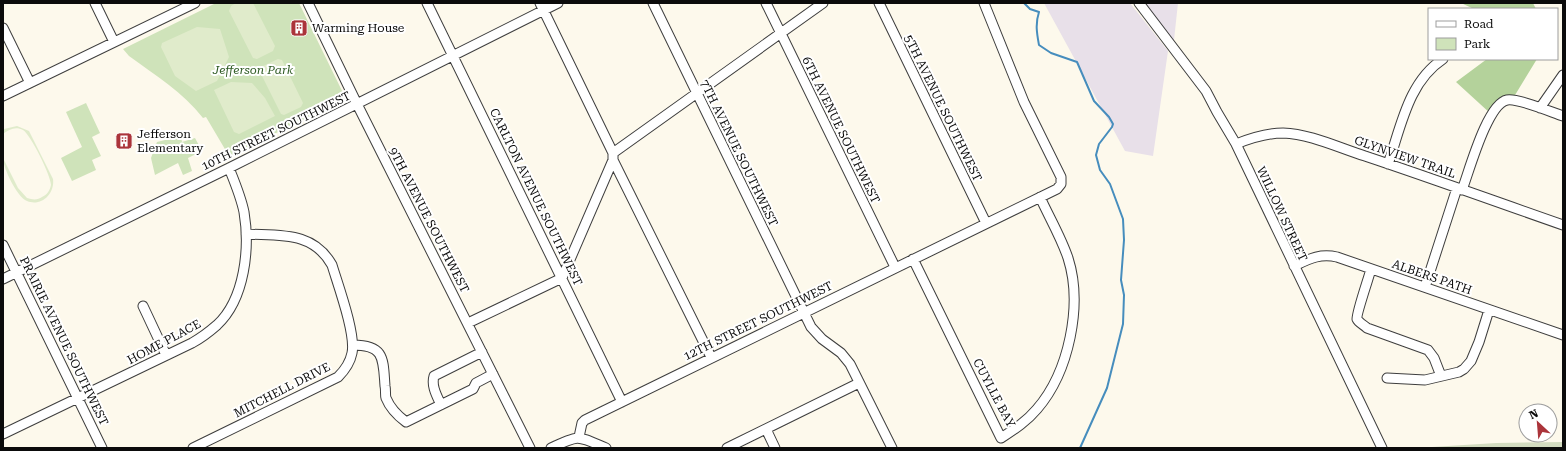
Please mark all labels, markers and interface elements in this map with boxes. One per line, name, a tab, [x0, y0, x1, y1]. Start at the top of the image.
legend	[1428, 8, 1558, 60]
text: Road	[1464, 17, 1494, 31]
building icon: Warming House	[289, 18, 309, 38]
place label: Warming House	[312, 21, 405, 35]
street label: 5TH AVENUE SOUTHWEST	[901, 32, 985, 184]
text: Park	[1464, 37, 1491, 51]
street label: 6TH AVENUE SOUTHWEST	[799, 54, 883, 206]
park label: Jefferson Park	[212, 63, 294, 77]
street label: 7TH AVENUE SOUTHWEST	[697, 77, 781, 229]
street label: 10TH STREET SOUTHWEST	[199, 89, 353, 173]
street label: CARLTON AVENUE SOUTHWEST	[487, 106, 585, 288]
place label: Jefferson Elementary	[137, 127, 204, 155]
building icon: Jefferson Elementary	[114, 131, 134, 151]
street label: GLYNVIEW TRAIL	[1352, 133, 1458, 181]
street label: 9TH AVENUE SOUTHWEST	[386, 145, 472, 295]
street label: WILLOW STREET	[1254, 164, 1310, 264]
street label: PRAIRIE AVENUE SOUTHWEST	[17, 254, 111, 428]
street label: ALBERS PATH	[1390, 257, 1474, 297]
street label: 12TH STREET SOUTHWEST	[681, 279, 835, 363]
street label: HOME PLACE	[125, 317, 203, 367]
street label: CUYLLE BAY	[970, 356, 1018, 431]
street label: MITCHELL DRIVE	[232, 360, 332, 420]
north arrow	[1518, 403, 1558, 443]
text: N	[1527, 407, 1541, 422]

